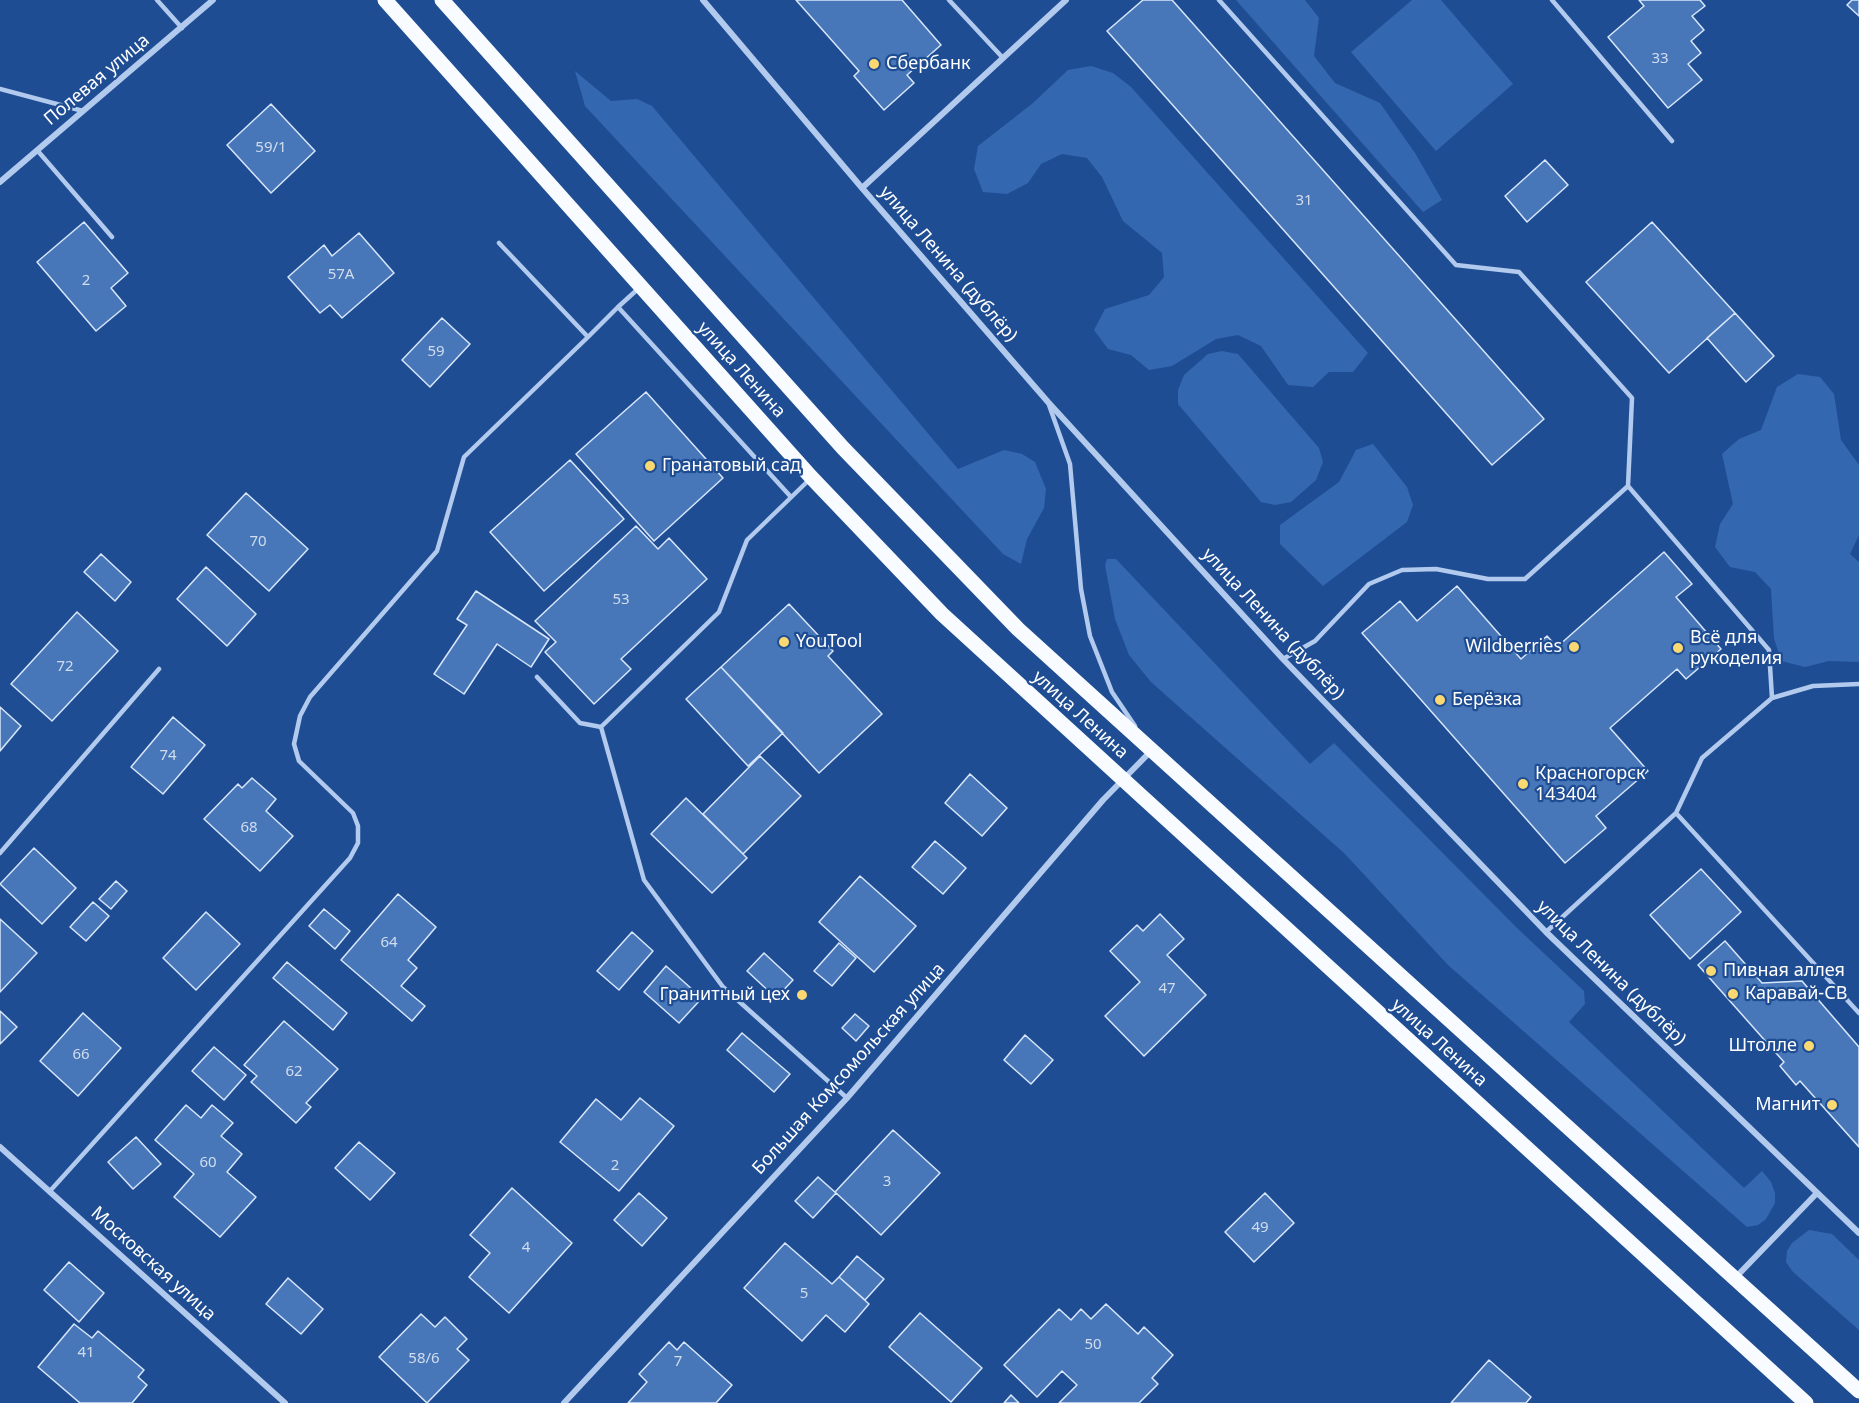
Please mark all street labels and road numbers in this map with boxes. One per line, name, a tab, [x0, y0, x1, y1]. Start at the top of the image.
street label: Полевая улица	[40, 30, 154, 130]
street label: улица Ленина (дублёр)	[874, 182, 1022, 346]
street label: улица Ленина	[692, 318, 790, 422]
street label: улица Ленина (дублёр)	[1197, 544, 1349, 704]
street label: улица Ленина	[1028, 666, 1132, 764]
street label: улица Ленина (дублёр)	[1532, 896, 1690, 1050]
street label: Большая Комсомольская улица	[748, 959, 950, 1179]
street label: улица Ленина	[1387, 994, 1491, 1092]
street label: Московская улица	[86, 1202, 220, 1326]

